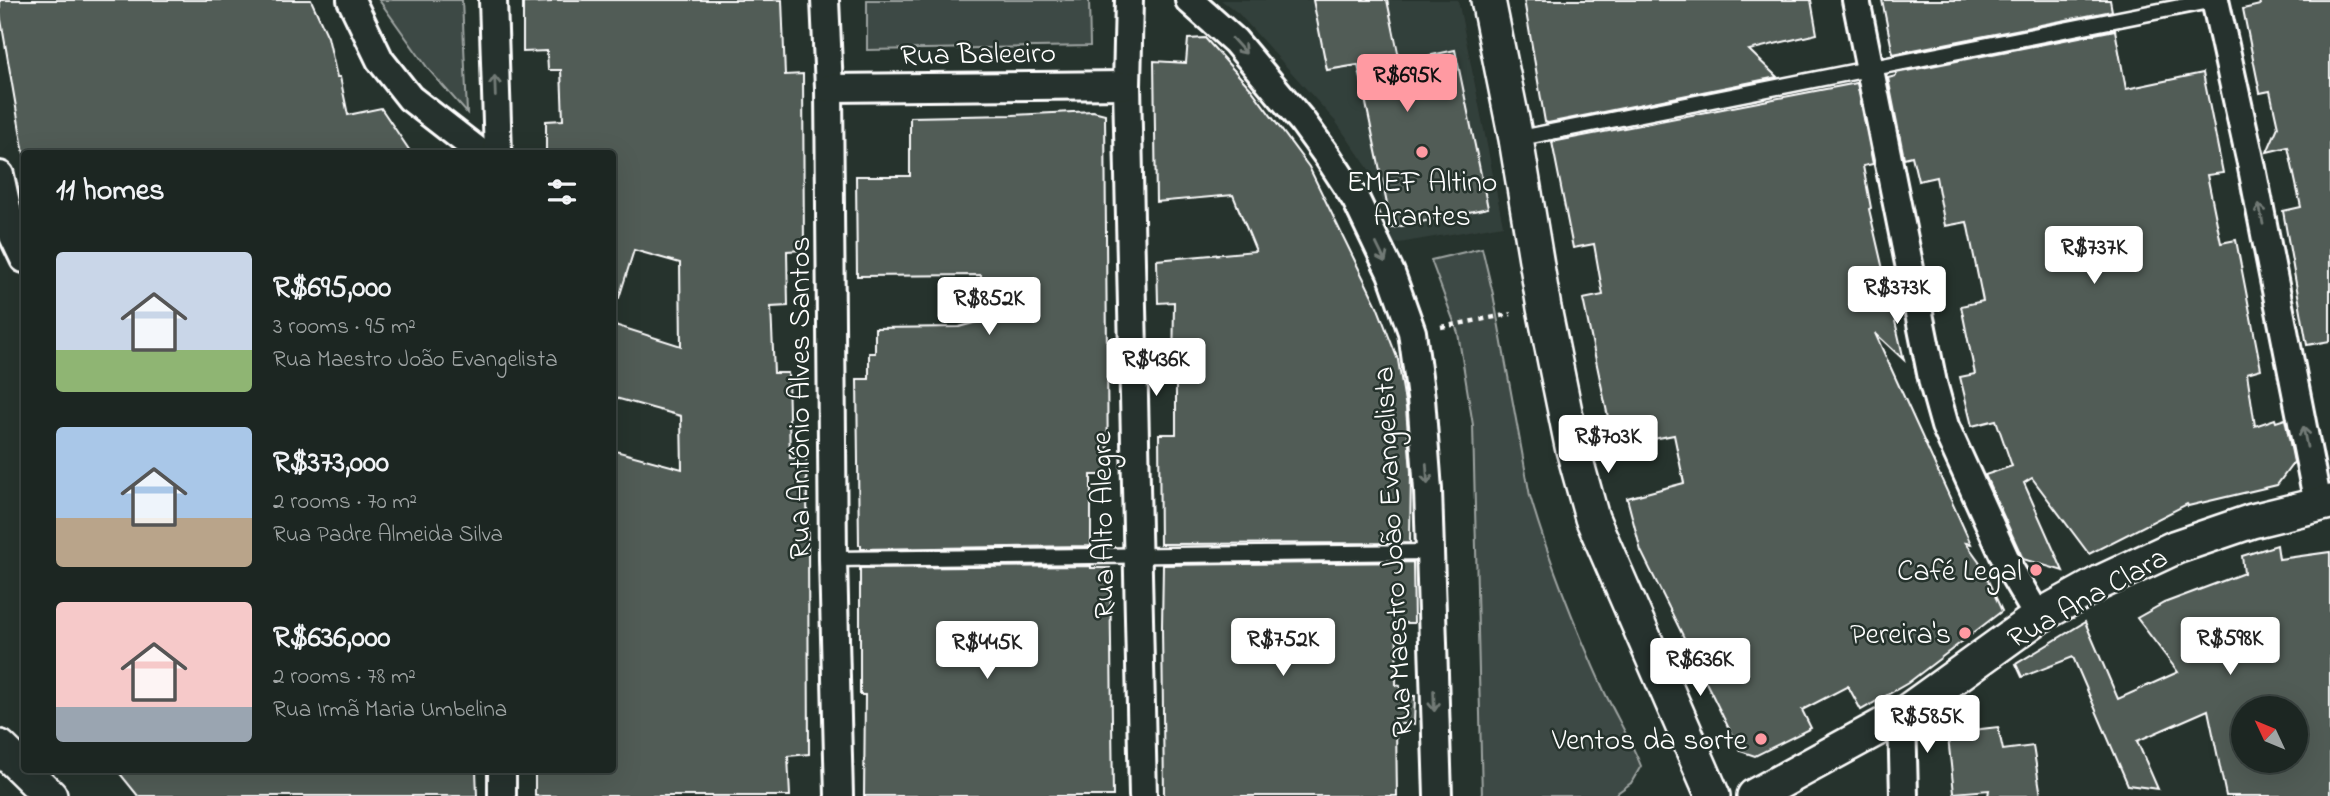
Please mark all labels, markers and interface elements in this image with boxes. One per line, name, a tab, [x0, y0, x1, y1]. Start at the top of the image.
street label: Rua Baleeiro	[900, 33, 1056, 79]
one-way arrow	[1231, 37, 1248, 54]
pin: R$695K	[1350, 54, 1464, 114]
text: R$695K	[1373, 60, 1441, 93]
one-way arrow	[489, 75, 502, 98]
marker: EMEF Altino Arantes	[1414, 144, 1430, 160]
place label: EMEF Altino Arantes	[1347, 162, 1497, 240]
text: 11 homes	[56, 170, 164, 214]
icon: filters	[543, 173, 581, 211]
one-way arrow	[2254, 203, 2268, 226]
pin: R$737K	[2037, 226, 2151, 286]
text: R$737K	[2061, 232, 2127, 265]
street label: Rua Antônio Alves Santos	[780, 236, 824, 560]
one-way arrow	[1375, 242, 1389, 263]
pin: R$373K	[1840, 266, 1954, 326]
text: R$695,000	[273, 267, 391, 311]
text: R$373K	[1864, 272, 1930, 305]
pin: R$852K	[932, 278, 1046, 337]
icon: home	[112, 280, 196, 364]
text: R$852K	[953, 283, 1025, 316]
text: 3 rooms · 95 m²	[273, 311, 416, 344]
pin: R$436K	[1099, 338, 1213, 398]
text: Rua Maestro João Evangelista	[273, 344, 558, 377]
text: R$436K	[1123, 344, 1189, 377]
street label: Rua Maestro João Evangelista	[1363, 365, 1427, 738]
pin: R$703K	[1551, 416, 1665, 475]
text: R$703K	[1575, 421, 1641, 454]
one-way arrow	[2298, 426, 2311, 449]
street label: Rua Alto Alegre	[1081, 430, 1129, 619]
text: R$373,000	[273, 442, 389, 486]
icon: home	[112, 455, 196, 539]
one-way arrow	[1421, 462, 1434, 485]
text: 2 rooms · 70 m²	[273, 486, 417, 519]
text: Rua Padre Almeida Silva	[273, 519, 503, 552]
street label: Rua Ana Clara	[2000, 537, 2177, 662]
place label: Café Legal	[1897, 551, 2022, 595]
marker: Café Legal	[2028, 562, 2044, 578]
place label: Pereira's	[1850, 614, 1951, 658]
text: R$636,000	[273, 617, 391, 661]
pin: R$752K	[1226, 618, 1340, 678]
pin: R$598K	[2173, 618, 2287, 677]
pin: R$445K	[930, 622, 1044, 681]
text: R$598K	[2197, 623, 2263, 656]
text: R$752K	[1247, 624, 1319, 657]
marker: Pereira's	[1957, 625, 1973, 641]
text: R$445K	[952, 627, 1022, 660]
icon: home	[112, 630, 196, 714]
pin: R$636K	[1643, 638, 1757, 698]
text: R$636K	[1666, 644, 1734, 677]
text: 2 rooms · 78 m²	[273, 661, 416, 694]
one-way arrow	[1428, 689, 1441, 712]
text: Rua Irmã Maria Umbelina	[273, 694, 507, 727]
pin: R$585K	[1870, 696, 1984, 755]
north arrow	[2231, 696, 2308, 774]
map controls	[2231, 696, 2308, 773]
text: R$585K	[1891, 701, 1963, 734]
place label: Ventos da sorte	[1551, 720, 1748, 764]
marker: Ventos da sorte	[1753, 731, 1769, 747]

